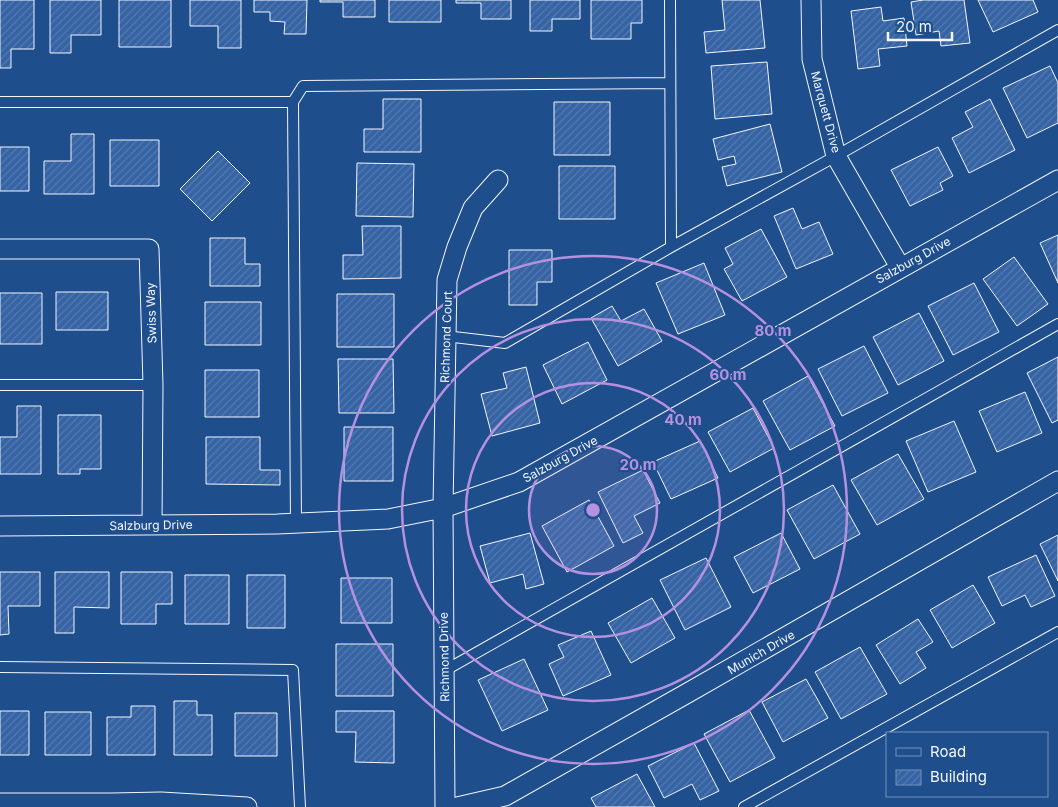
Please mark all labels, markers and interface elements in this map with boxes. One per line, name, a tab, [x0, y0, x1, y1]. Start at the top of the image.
scale bar	[888, 10, 952, 42]
text: 20 m	[896, 17, 932, 36]
street label: Marquett Drive	[808, 69, 844, 155]
street label: Salzburg Drive	[873, 233, 953, 287]
street label: Swiss Way	[142, 282, 160, 344]
street label: Richmond Court	[437, 291, 455, 383]
text: 80 m	[754, 321, 792, 340]
text: 60 m	[709, 365, 747, 384]
text: 40 m	[664, 410, 702, 429]
street label: Salzburg Drive	[520, 432, 600, 486]
text: 20 m	[620, 455, 656, 474]
centre of rings	[584, 501, 602, 519]
street label: Salzburg Drive	[109, 517, 193, 533]
street label: Richmond Drive	[436, 612, 452, 702]
street label: Munich Drive	[725, 627, 797, 677]
legend	[886, 732, 1048, 797]
text: Road	[930, 742, 966, 761]
text: Building	[930, 767, 987, 786]

